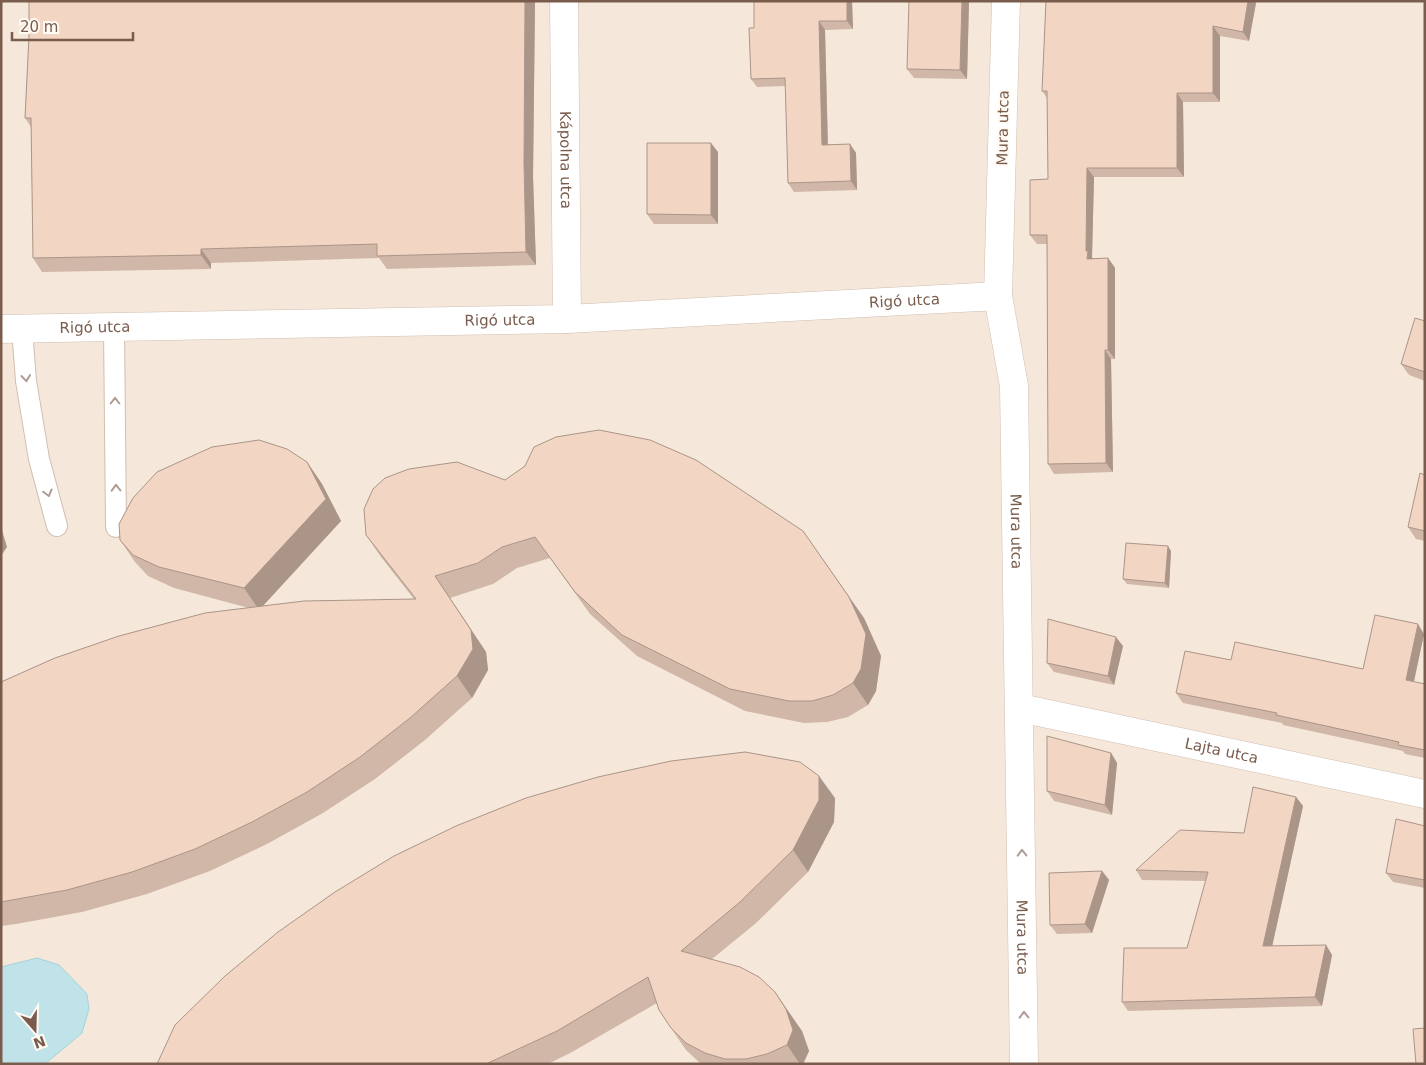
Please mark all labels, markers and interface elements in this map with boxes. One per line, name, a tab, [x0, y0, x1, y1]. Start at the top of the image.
scale bar	[12, 10, 134, 42]
text: 20 m	[20, 18, 58, 36]
street label: Mura utca	[993, 90, 1013, 166]
street label: Kápolna utca	[556, 111, 575, 209]
street label: Rigó utca	[869, 290, 940, 312]
street label: Rigó utca	[464, 311, 536, 330]
street label: Rigó utca	[59, 318, 131, 337]
one-way arrow	[20, 374, 31, 382]
one-way arrow	[110, 396, 120, 404]
one-way arrow	[111, 484, 121, 492]
one-way arrow	[42, 488, 53, 497]
street label: Mura utca	[1007, 494, 1026, 569]
street label: Lajta utca	[1183, 734, 1260, 767]
one-way arrow	[1016, 848, 1027, 856]
street label: Mura utca	[1013, 900, 1032, 975]
north arrow	[10, 1005, 60, 1055]
one-way arrow	[1019, 1011, 1029, 1018]
text: N	[31, 1033, 48, 1052]

